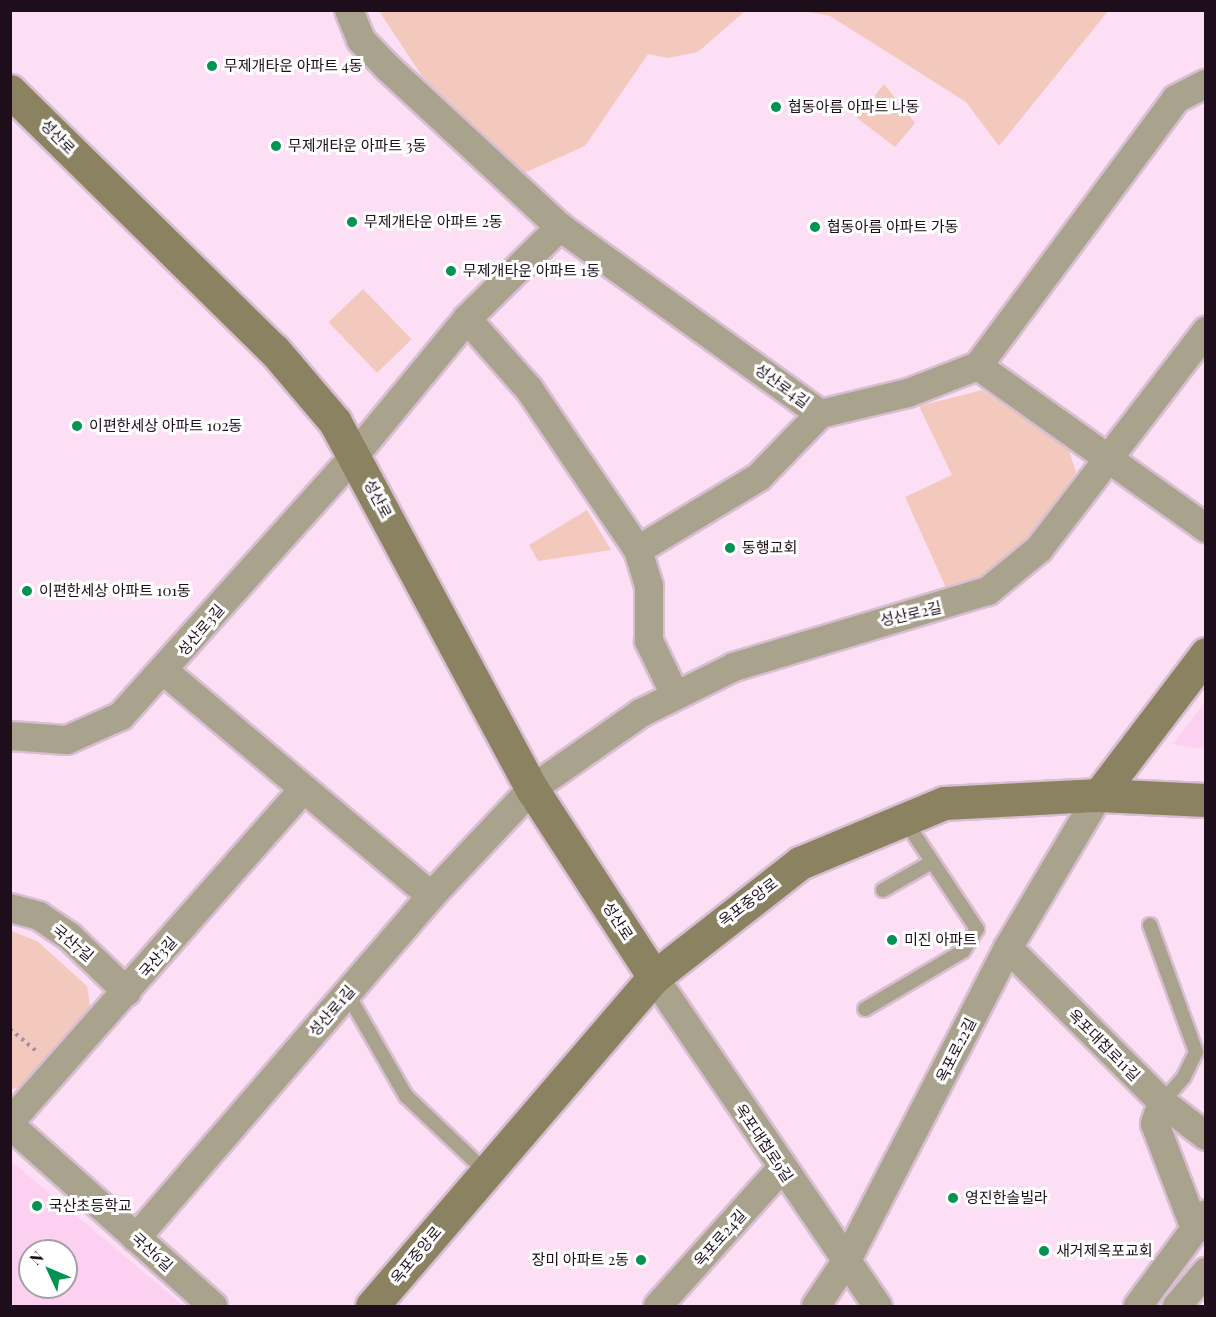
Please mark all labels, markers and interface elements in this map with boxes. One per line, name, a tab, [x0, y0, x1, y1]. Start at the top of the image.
place label: 무제개타운 아파트 4동	[224, 57, 363, 75]
marker: 무제개타운 아파트 4동	[205, 59, 219, 73]
place label: 협동아름 아파트 나동	[788, 98, 920, 116]
marker: 협동아름 아파트 나동	[769, 100, 783, 114]
street label: 성산로	[37, 116, 79, 158]
place label: 무제개타운 아파트 3동	[288, 137, 426, 155]
marker: 무제개타운 아파트 3동	[269, 139, 283, 153]
place label: 무제개타운 아파트 2동	[364, 213, 503, 231]
marker: 무제개타운 아파트 2동	[345, 215, 359, 229]
place label: 협동아름 아파트 가동	[827, 218, 959, 236]
marker: 협동아름 아파트 가동	[808, 220, 822, 234]
place label: 무제개타운 아파트 1동	[463, 262, 600, 280]
marker: 무제개타운 아파트 1동	[444, 264, 458, 278]
street label: 성산로4길	[751, 360, 813, 412]
place label: 이편한세상 아파트 102동	[89, 417, 242, 435]
marker: 이편한세상 아파트 102동	[70, 419, 84, 433]
street label: 성산로	[360, 476, 396, 522]
place label: 동행교회	[742, 539, 797, 557]
marker: 동행교회	[723, 541, 737, 555]
place label: 이편한세상 아파트 101동	[39, 582, 191, 600]
marker: 이편한세상 아파트 101동	[20, 584, 34, 598]
street label: 성산로2길	[879, 598, 943, 630]
street label: 성산로3길	[174, 601, 228, 659]
street label: 옥포중앙로	[715, 874, 781, 930]
street label: 성산로	[599, 899, 637, 943]
street label: 국산7길	[49, 921, 97, 965]
place label: 미진 아파트	[904, 931, 977, 949]
street label: 국산3길	[135, 933, 181, 981]
marker: 미진 아파트	[885, 933, 899, 947]
street label: 성산로1길	[305, 982, 359, 1040]
street label: 옥포대첩로11길	[1064, 1005, 1144, 1085]
street label: 옥포로22길	[932, 1015, 980, 1085]
street label: 옥포대첩로9길	[731, 1100, 797, 1186]
place label: 영진한솔빌라	[965, 1189, 1048, 1207]
marker: 영진한솔빌라	[946, 1191, 960, 1205]
place label: 국산초등학교	[49, 1197, 132, 1215]
marker: 국산초등학교	[30, 1199, 44, 1213]
street label: 옥포로24길	[690, 1206, 750, 1270]
street label: 옥포중앙로	[387, 1223, 445, 1287]
street label: 국산6길	[128, 1229, 176, 1275]
north arrow	[18, 1239, 78, 1299]
place label: 새거제옥포교회	[1056, 1242, 1153, 1260]
marker: 새거제옥포교회	[1037, 1244, 1051, 1258]
text: N	[25, 1246, 48, 1269]
place label: 장미 아파트 2동	[532, 1251, 629, 1269]
marker: 장미 아파트 2동	[634, 1253, 648, 1267]

